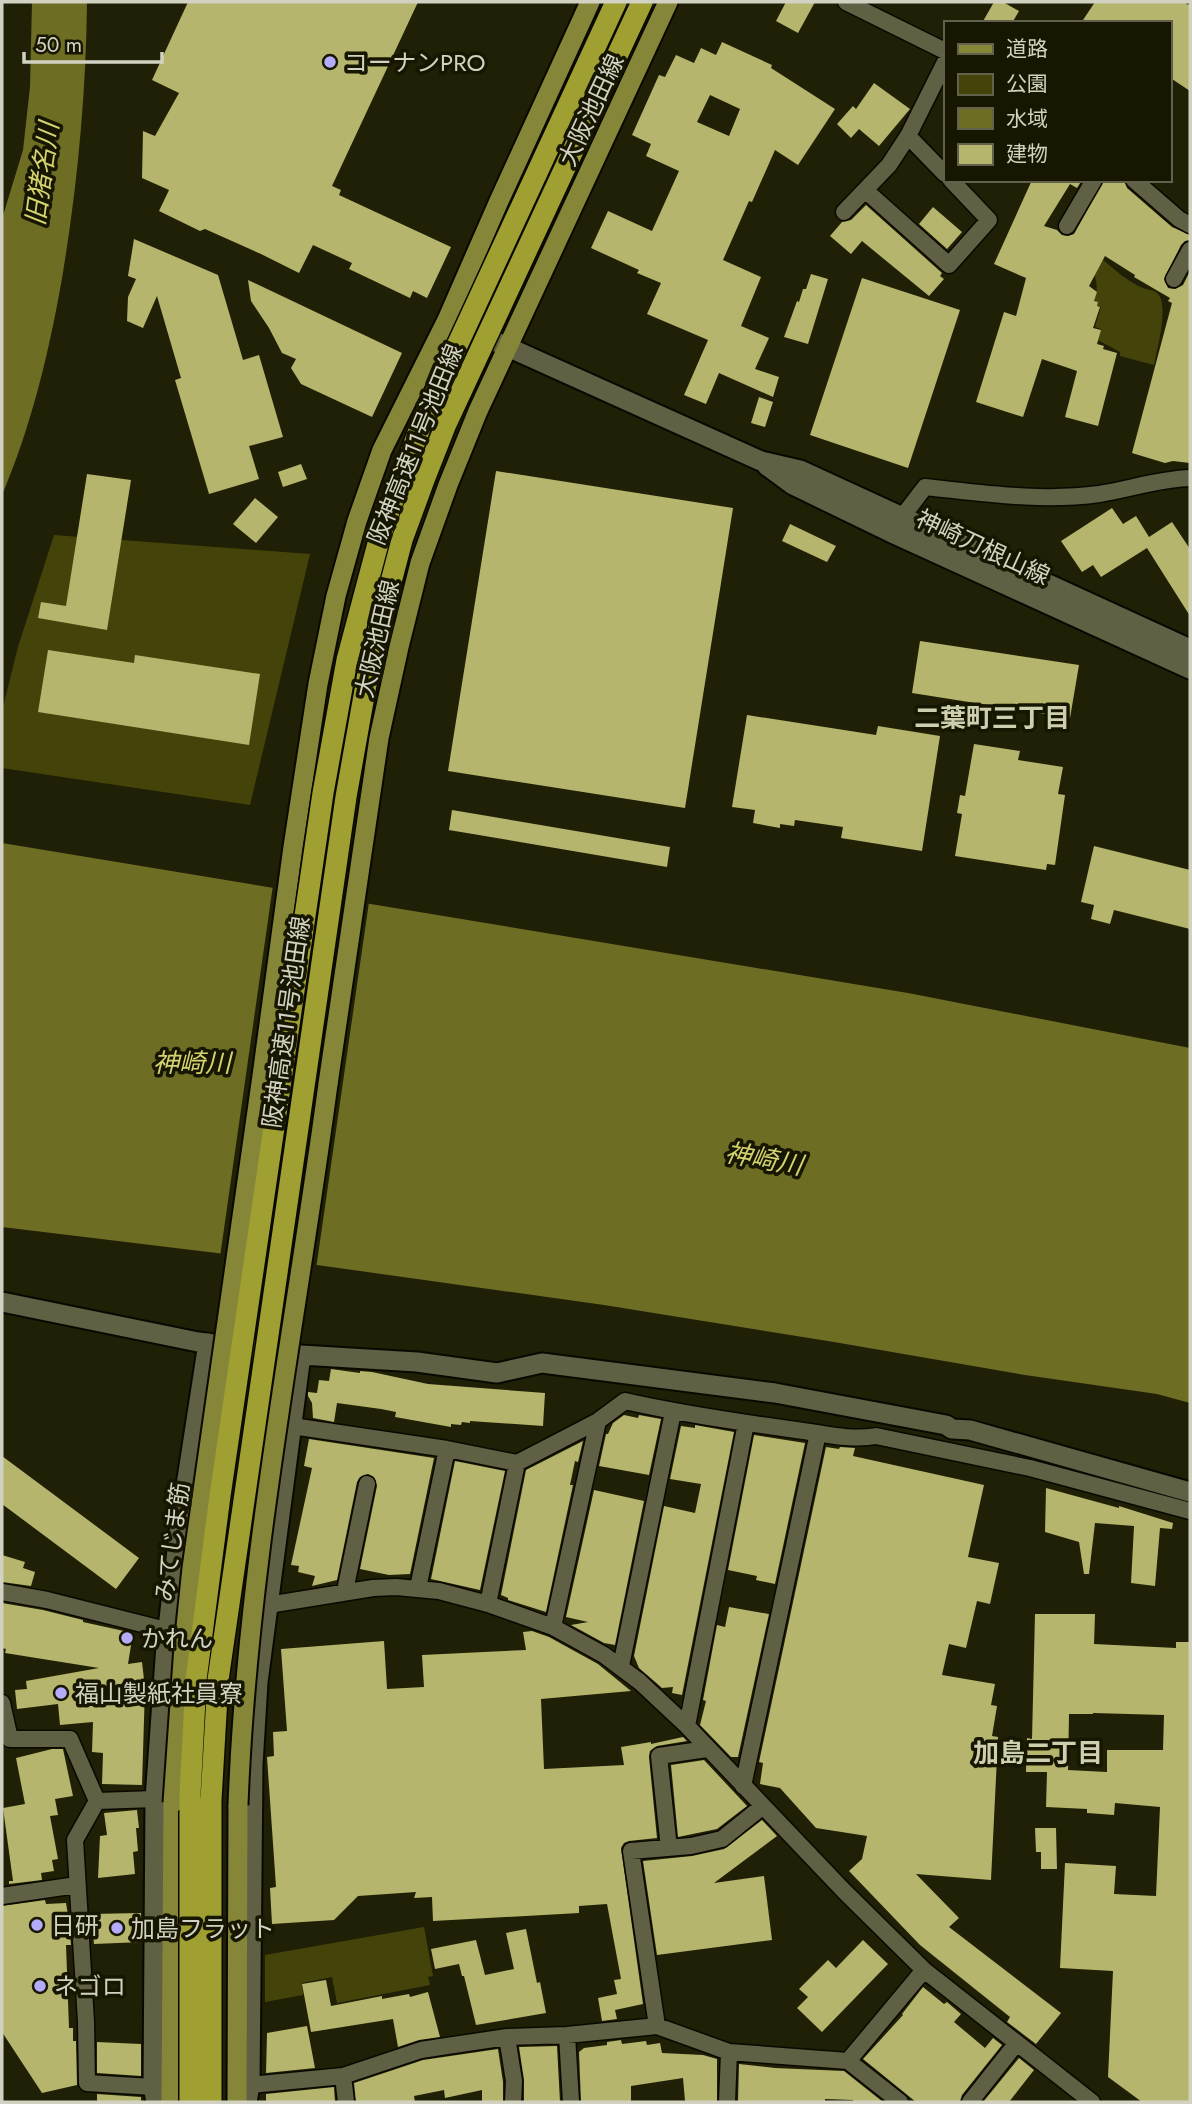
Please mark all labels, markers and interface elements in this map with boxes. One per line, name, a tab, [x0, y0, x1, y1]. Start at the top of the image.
scale bar	[24, 21, 163, 65]
legend	[944, 21, 1171, 182]
text: 50 m	[35, 30, 82, 60]
text: 道路	[1006, 34, 1048, 64]
place label: コーナンPRO	[344, 45, 486, 80]
street label: 大阪池田線	[550, 48, 632, 172]
marker: コーナンPRO	[322, 54, 338, 70]
text: 公園	[1006, 69, 1048, 99]
text: 水域	[1006, 104, 1048, 134]
water label: 旧猪名川	[16, 117, 68, 228]
text: 建物	[1006, 139, 1048, 169]
street label: 阪神高速11号池田線	[359, 338, 471, 550]
street label: 神崎刀根山線	[910, 501, 1056, 593]
street label: 大阪池田線	[346, 577, 408, 701]
district label: 二葉町三丁目	[914, 699, 1070, 737]
street label: 阪神高速11号池田線	[254, 914, 318, 1130]
water label: 神崎川	[153, 1044, 234, 1082]
water label: 神崎川	[722, 1134, 809, 1185]
street label: みてじま筋	[146, 1480, 198, 1604]
place label: かれん	[141, 1621, 213, 1656]
marker: かれん	[119, 1630, 135, 1646]
place label: 福山製紙社員寮	[75, 1676, 243, 1711]
marker: 福山製紙社員寮	[53, 1685, 69, 1701]
district label: 加島二丁目	[973, 1734, 1103, 1772]
place label: 日研	[51, 1908, 99, 1943]
place label: 加島フラット	[131, 1911, 275, 1946]
marker: 日研	[29, 1917, 45, 1933]
marker: 加島フラット	[109, 1920, 125, 1936]
place label: ネゴロ	[54, 1969, 126, 2004]
marker: ネゴロ	[32, 1978, 48, 1994]

